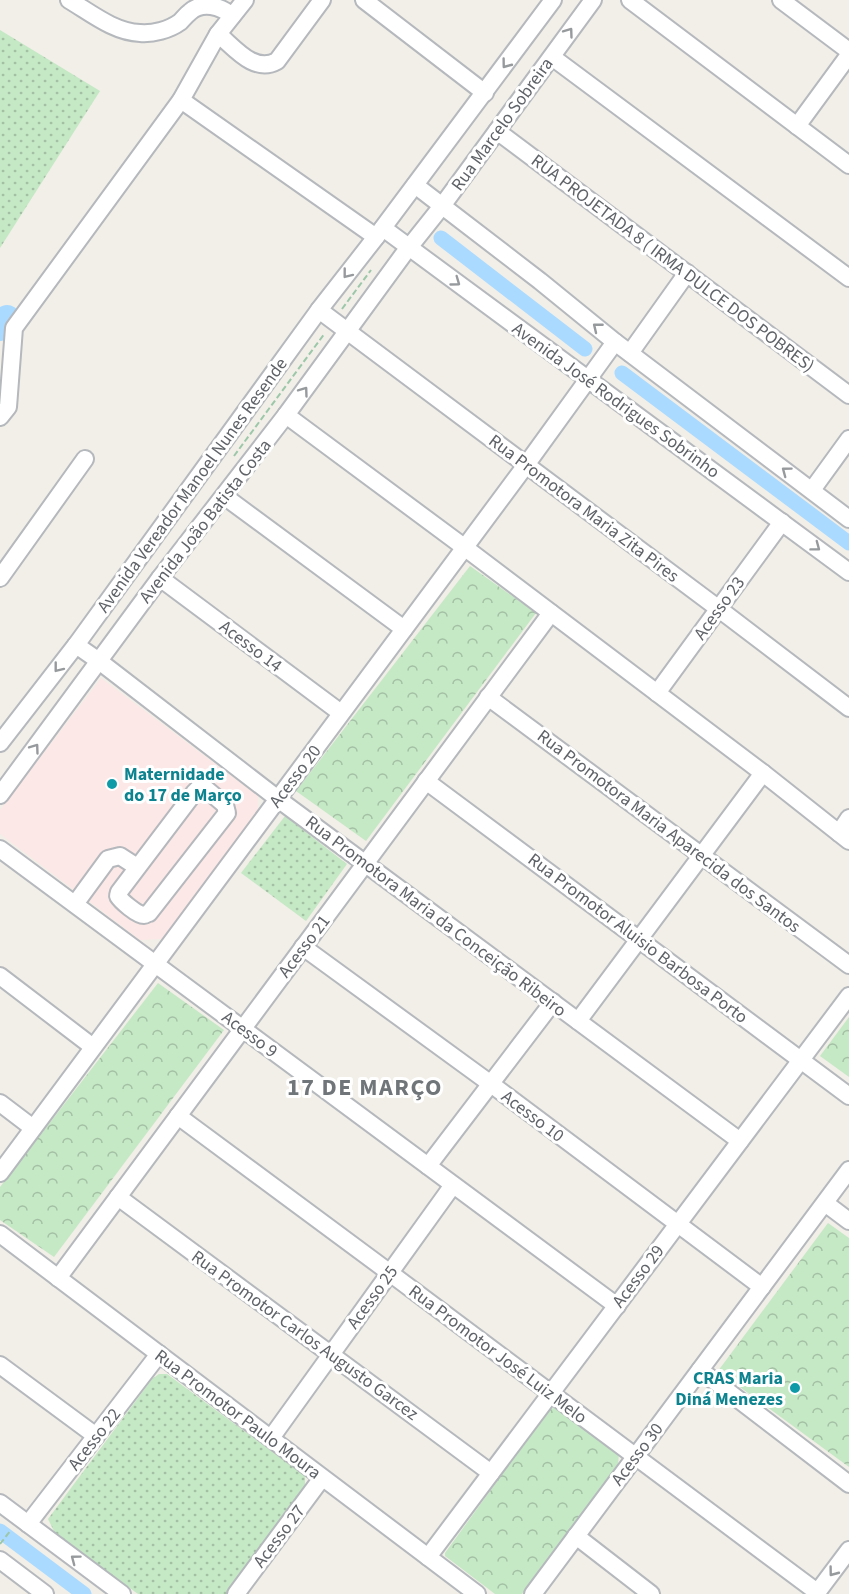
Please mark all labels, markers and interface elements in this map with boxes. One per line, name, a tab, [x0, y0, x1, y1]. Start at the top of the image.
one-way arrow	[562, 28, 573, 39]
street label: Rua Marcelo Sobreira	[445, 53, 559, 196]
one-way arrow	[502, 57, 513, 68]
street label: RUA PROJETADA 8 ( IRMA DULCE DOS POBRES)	[526, 148, 819, 378]
one-way arrow	[343, 267, 354, 278]
one-way arrow	[449, 275, 460, 286]
street label: Avenida José Rodrigues Sobrinho	[507, 317, 725, 484]
one-way arrow	[593, 323, 604, 334]
street label: Avenida Vereador Manoel Nunes Resende	[91, 353, 294, 618]
one-way arrow	[297, 386, 308, 397]
street label: Rua Promotora Maria Zita Pires	[483, 429, 684, 588]
street label: Avenida João Batista Costa	[133, 434, 277, 609]
one-way arrow	[781, 467, 792, 478]
one-way arrow	[809, 540, 820, 551]
street label: Acesso 23	[688, 571, 751, 645]
street label: Acesso 14	[214, 614, 287, 678]
one-way arrow	[54, 662, 65, 673]
street label: Rua Promotora Maria Aparecida dos Santos	[532, 724, 806, 939]
street label: Acesso 20	[263, 740, 327, 813]
one-way arrow	[27, 743, 38, 754]
place label: Maternidade do 17 de Março	[124, 762, 242, 808]
marker: Maternidade do 17 de Março	[105, 777, 119, 791]
street label: Rua Promotora Maria da Conceição Ribeiro	[300, 810, 571, 1023]
street label: Rua Promotor Aluisio Barbosa Porto	[523, 847, 753, 1030]
street label: Acesso 21	[272, 910, 336, 983]
street label: Acesso 9	[217, 1005, 283, 1064]
district label: 17 DE MARÇO	[287, 1070, 443, 1105]
street label: Acesso 10	[496, 1084, 569, 1148]
street label: Acesso 29	[606, 1240, 670, 1313]
street label: Rua Promotor Carlos Augusto Garcez	[186, 1244, 424, 1427]
street label: Acesso 25	[341, 1260, 404, 1334]
street label: Rua Promotor José Luiz Melo	[403, 1279, 592, 1430]
street label: Rua Promotor Paulo Moura	[149, 1344, 326, 1485]
place label: CRAS Maria Diná Menezes	[675, 1366, 783, 1412]
marker: CRAS Maria Diná Menezes	[788, 1381, 802, 1395]
street label: Acesso 22	[62, 1403, 127, 1476]
street label: Acesso 30	[605, 1418, 669, 1491]
street label: Acesso 27	[247, 1500, 311, 1573]
one-way arrow	[70, 1555, 81, 1566]
one-way arrow	[829, 1566, 840, 1577]

